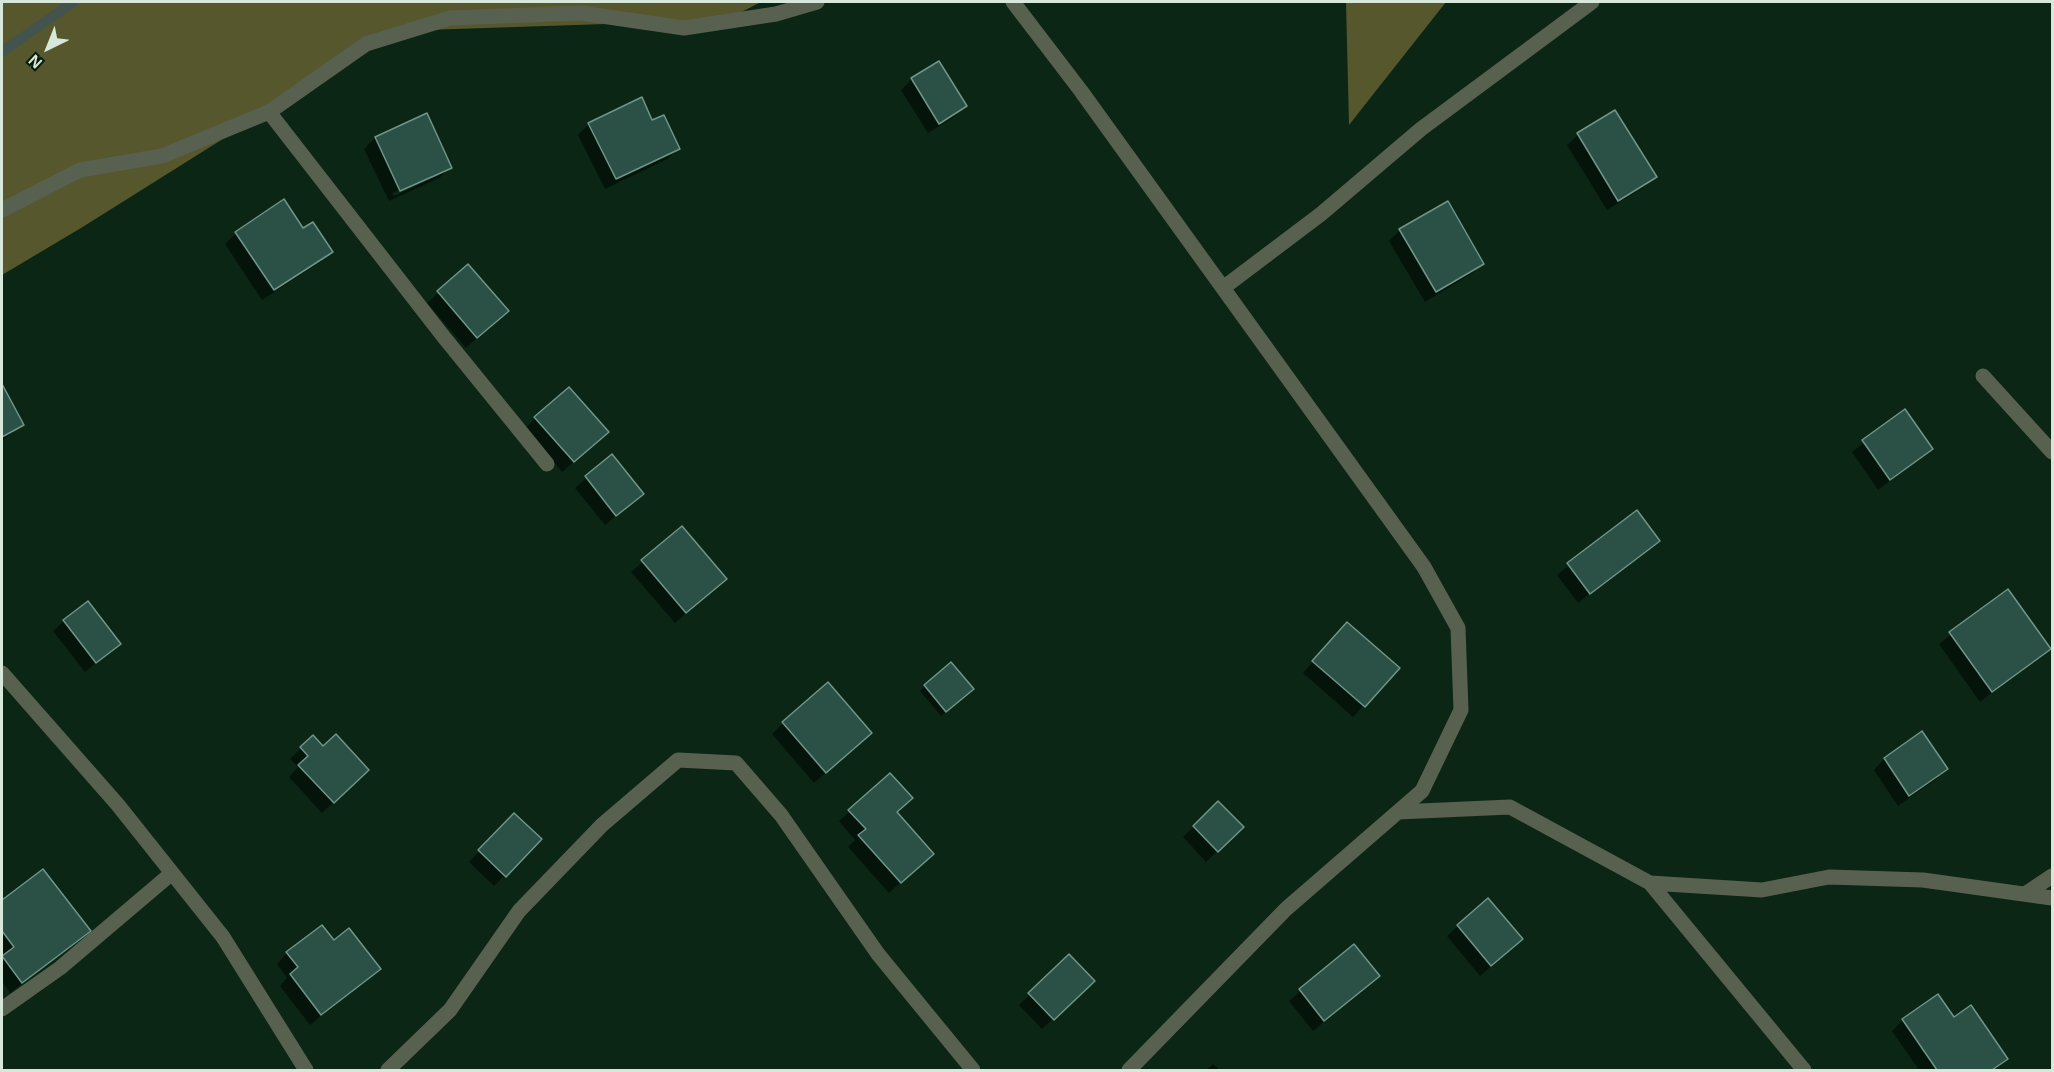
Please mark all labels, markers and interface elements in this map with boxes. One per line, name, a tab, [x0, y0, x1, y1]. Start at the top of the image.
north arrow	[18, 18, 78, 78]
text: N	[25, 51, 45, 72]

